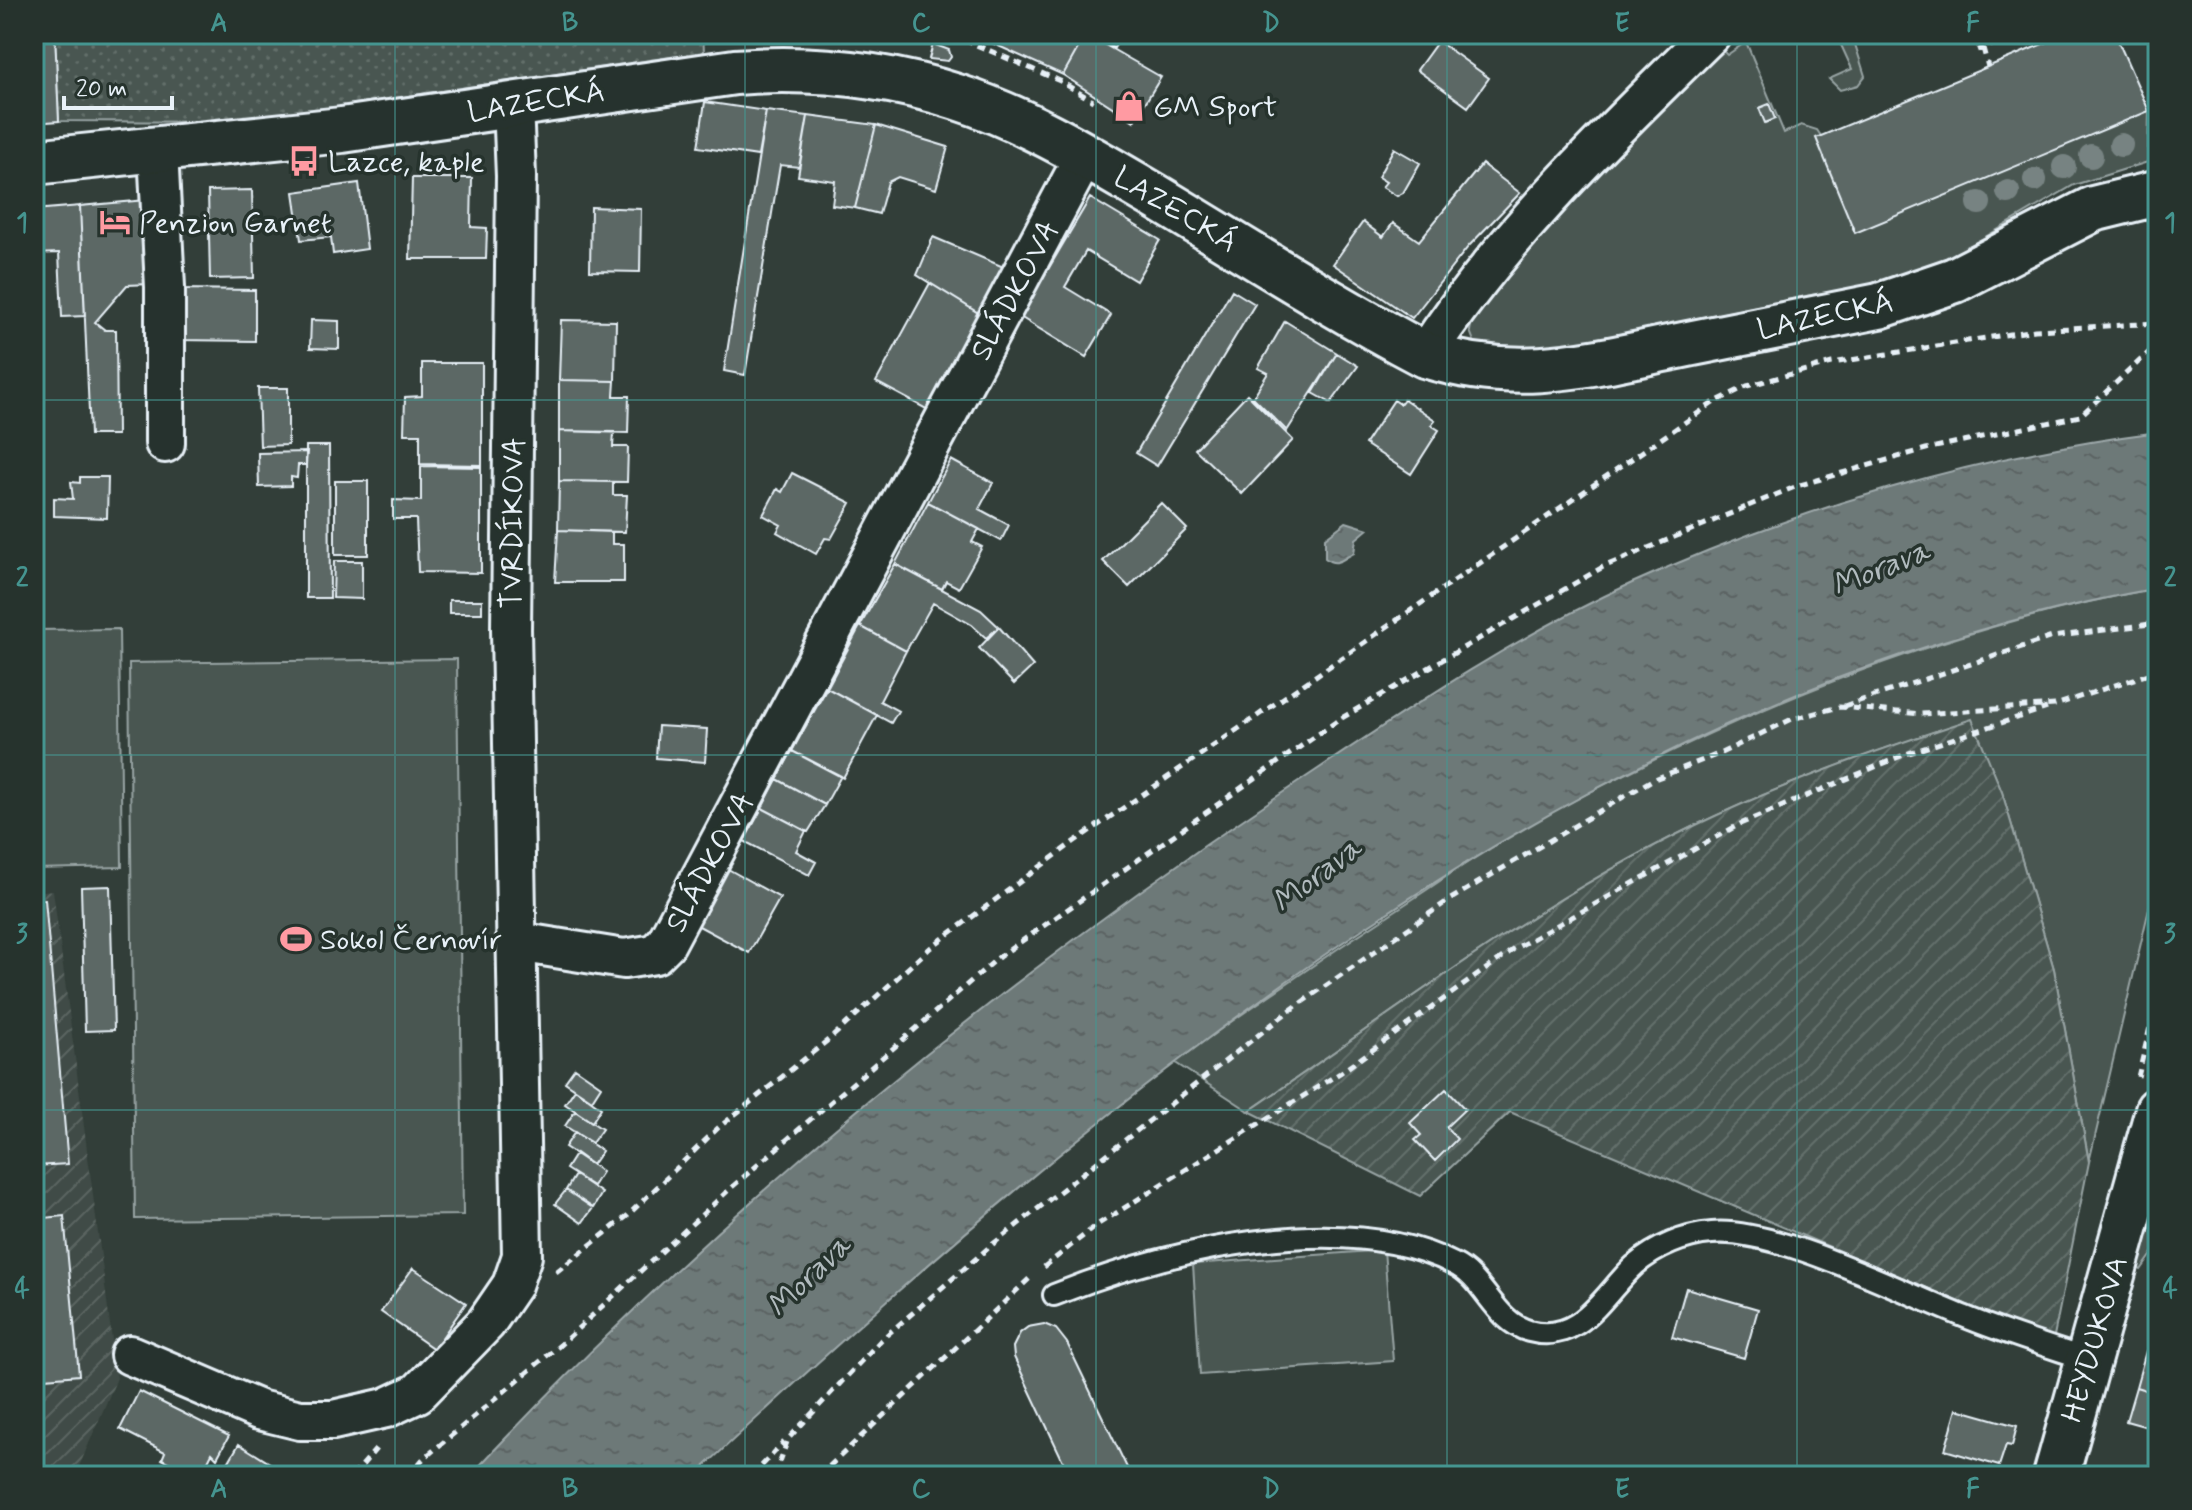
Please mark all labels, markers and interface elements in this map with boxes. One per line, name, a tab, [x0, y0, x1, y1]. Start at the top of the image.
text: A	[210, 7, 228, 41]
text: B	[562, 7, 578, 41]
text: C	[912, 7, 931, 41]
text: D	[1262, 7, 1280, 41]
text: E	[1614, 7, 1630, 41]
text: F	[1966, 7, 1980, 41]
scale bar	[64, 60, 172, 110]
street label: LAZECKÁ	[465, 72, 608, 133]
text: 20 m	[76, 74, 127, 105]
place label: GM Sport	[1153, 88, 1277, 127]
shop icon: GM Sport	[1112, 89, 1146, 123]
place label: Lazce, kaple	[328, 143, 485, 182]
bus stop icon: Lazce, kaple	[287, 144, 321, 178]
street label: LAZECKÁ	[1106, 158, 1244, 263]
place label: Penzion Garnet	[139, 204, 332, 243]
hotel icon: Penzion Garnet	[98, 205, 132, 239]
text: 1	[16, 207, 28, 241]
text: 1	[2164, 207, 2176, 241]
street label: SLÁDKOVA	[962, 214, 1069, 368]
street label: LAZECKÁ	[1754, 283, 1897, 350]
street label: TVRDÍKOVA	[493, 437, 534, 609]
water label: Morava	[1825, 530, 1938, 607]
text: 2	[16, 562, 29, 596]
text: 2	[2164, 562, 2177, 596]
street label: SLÁDKOVA	[657, 786, 764, 940]
water label: Morava	[1264, 827, 1372, 923]
text: 3	[16, 918, 28, 952]
text: 3	[2164, 918, 2176, 952]
place label: Sokol Černovír	[320, 921, 502, 960]
sports icon: Sokol Černovír	[279, 922, 313, 956]
water label: Morava	[758, 1225, 862, 1327]
street label: HEYDUKOVA	[2053, 1252, 2138, 1427]
text: 4	[14, 1273, 30, 1307]
text: 4	[2162, 1273, 2178, 1307]
text: A	[210, 1473, 228, 1507]
text: B	[562, 1473, 578, 1507]
text: C	[912, 1473, 931, 1507]
text: D	[1262, 1473, 1280, 1507]
text: E	[1614, 1473, 1630, 1507]
text: F	[1966, 1473, 1980, 1507]

